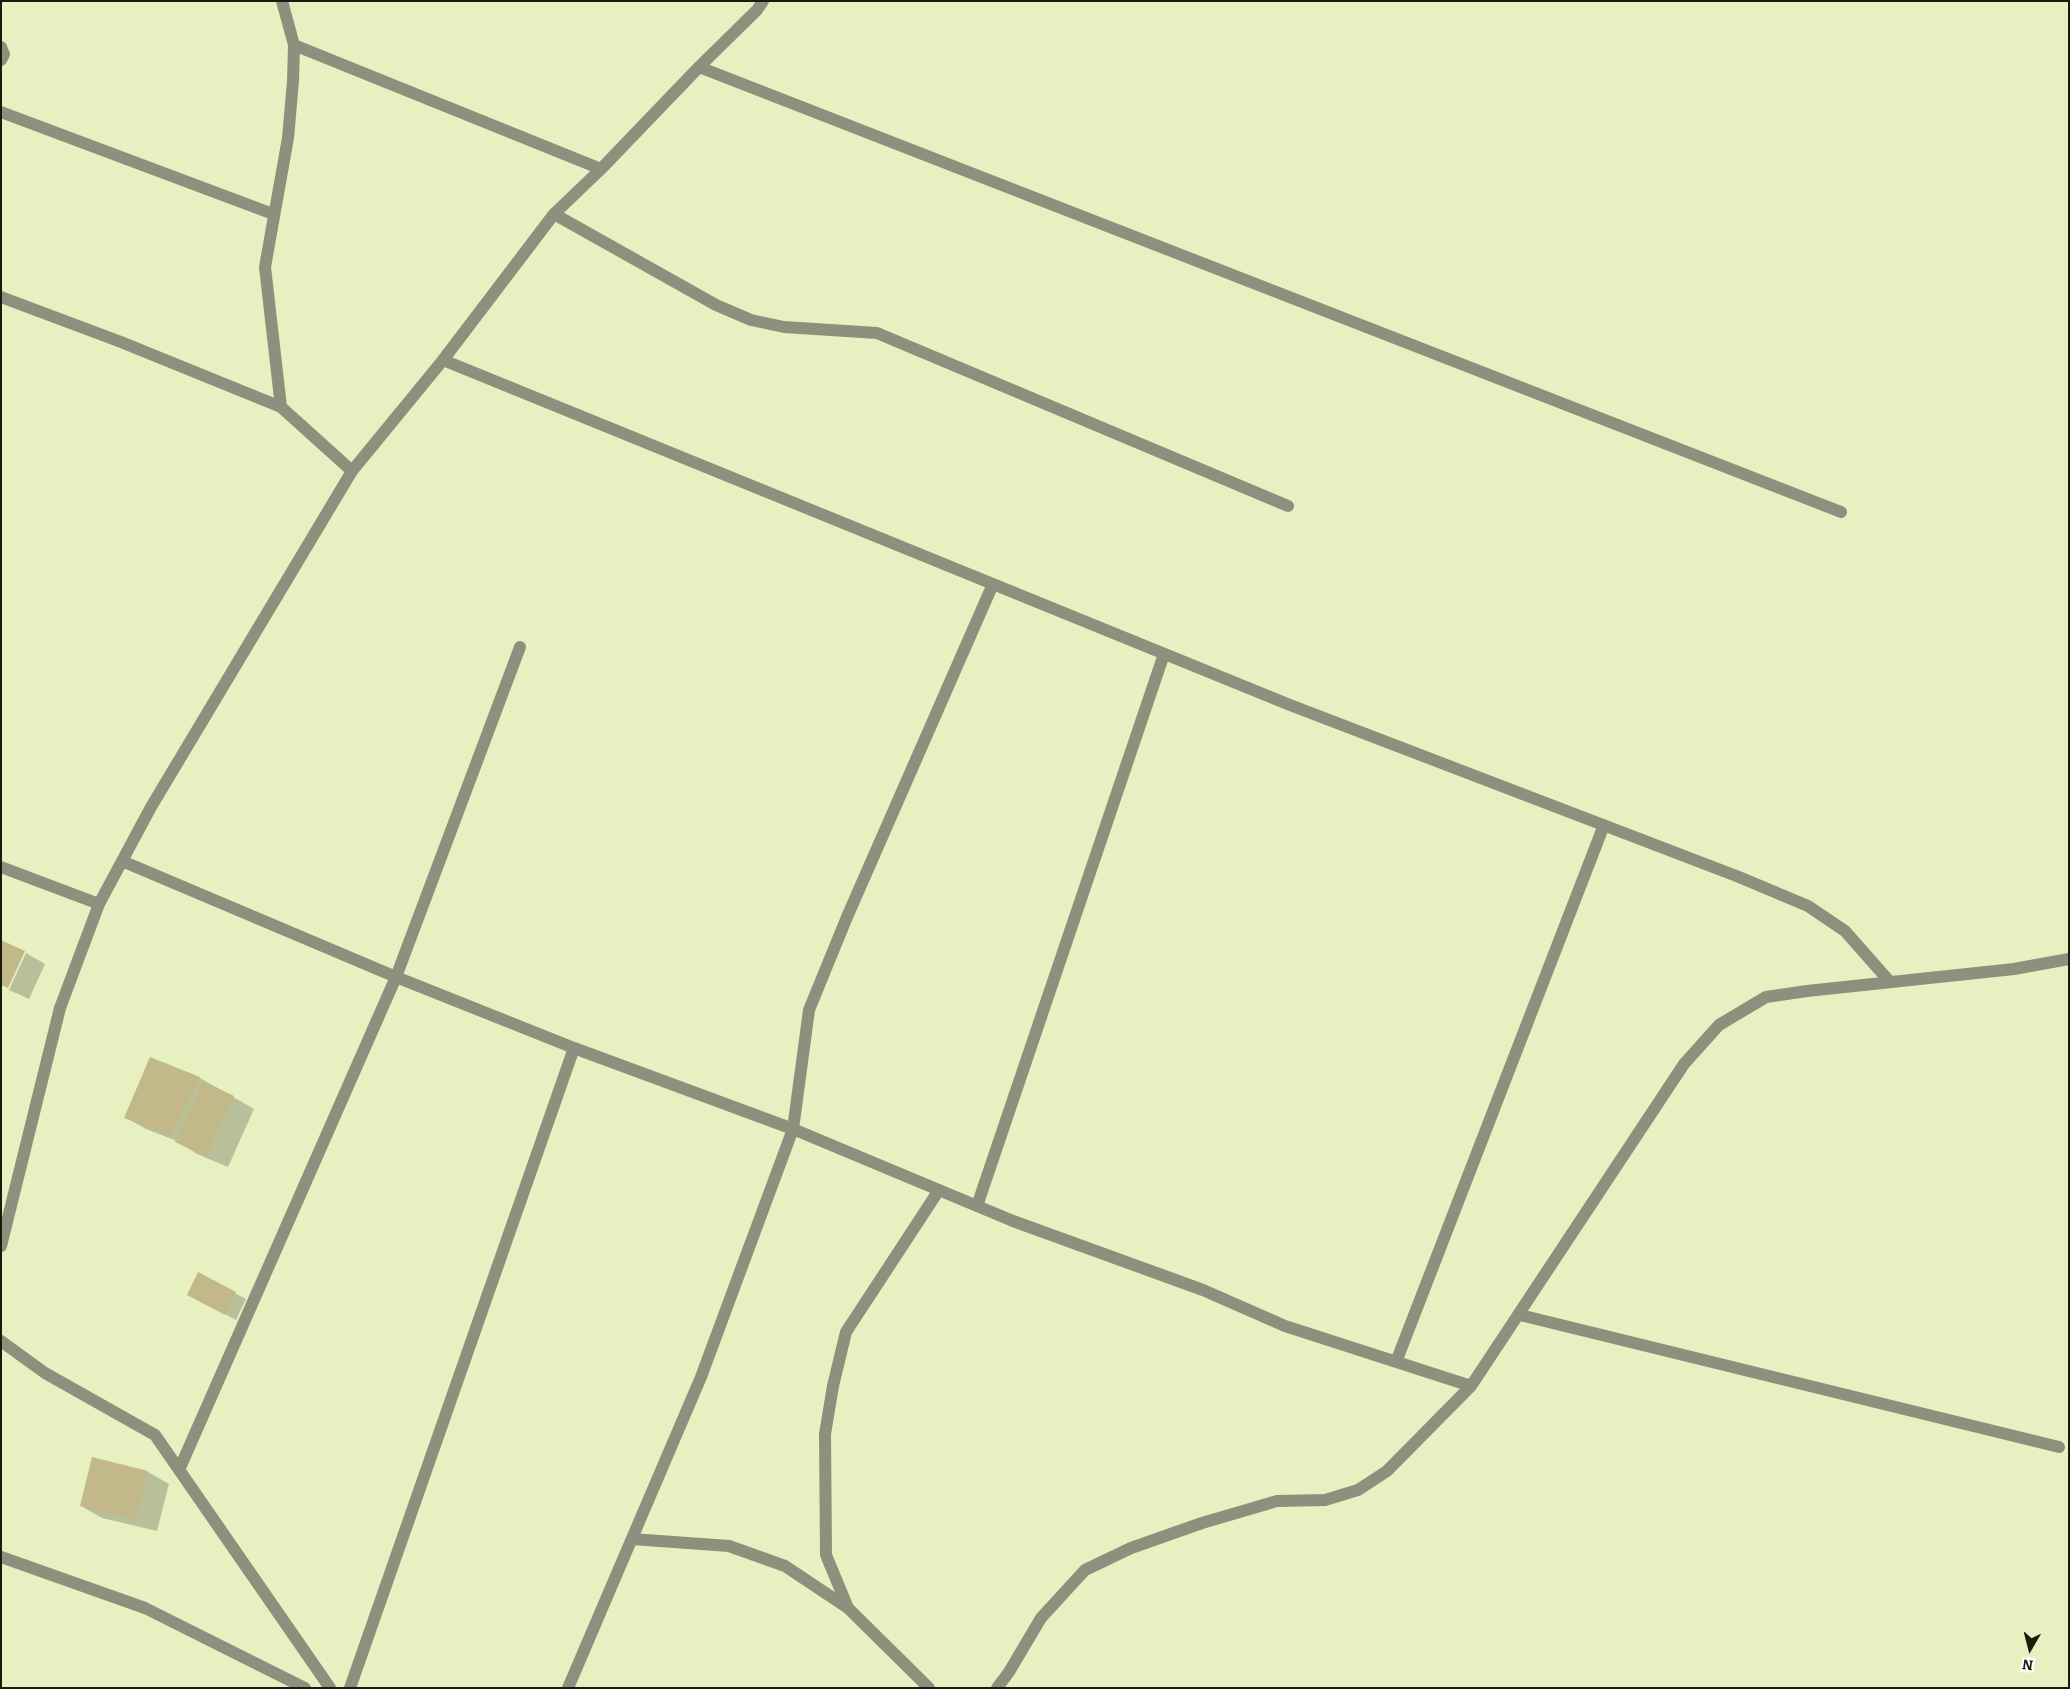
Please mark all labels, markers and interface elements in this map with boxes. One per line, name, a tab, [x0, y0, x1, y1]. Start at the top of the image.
north arrow	[2005, 1624, 2055, 1674]
text: N	[2021, 1655, 2034, 1674]

